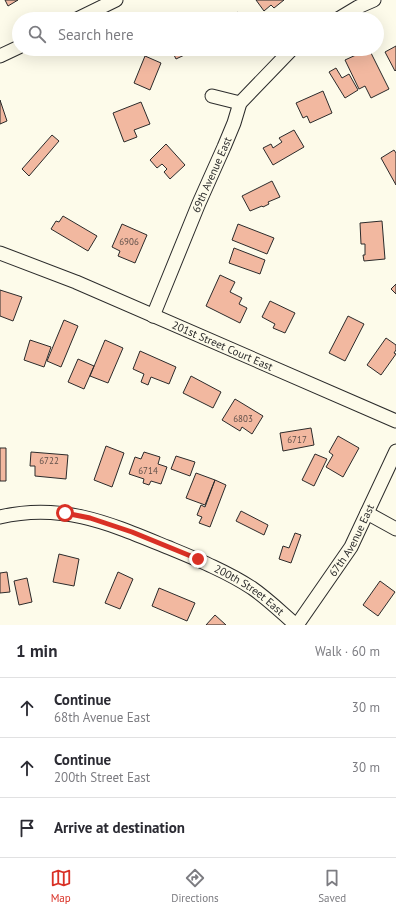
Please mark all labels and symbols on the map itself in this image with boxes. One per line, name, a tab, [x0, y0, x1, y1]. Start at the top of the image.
street label: 69th Avenue East	[189, 134, 235, 215]
house number: 6906	[119, 236, 139, 247]
street label: 201st Street Court East	[170, 318, 275, 374]
house number: 6803	[233, 413, 253, 424]
house number: 6717	[287, 434, 307, 445]
house number: 6722	[39, 455, 59, 466]
house number: 6714	[138, 465, 158, 476]
street label: 67th Avenue East	[326, 501, 377, 579]
route start	[56, 504, 74, 522]
route end	[189, 550, 207, 568]
street label: 200th Street East	[212, 561, 287, 618]

